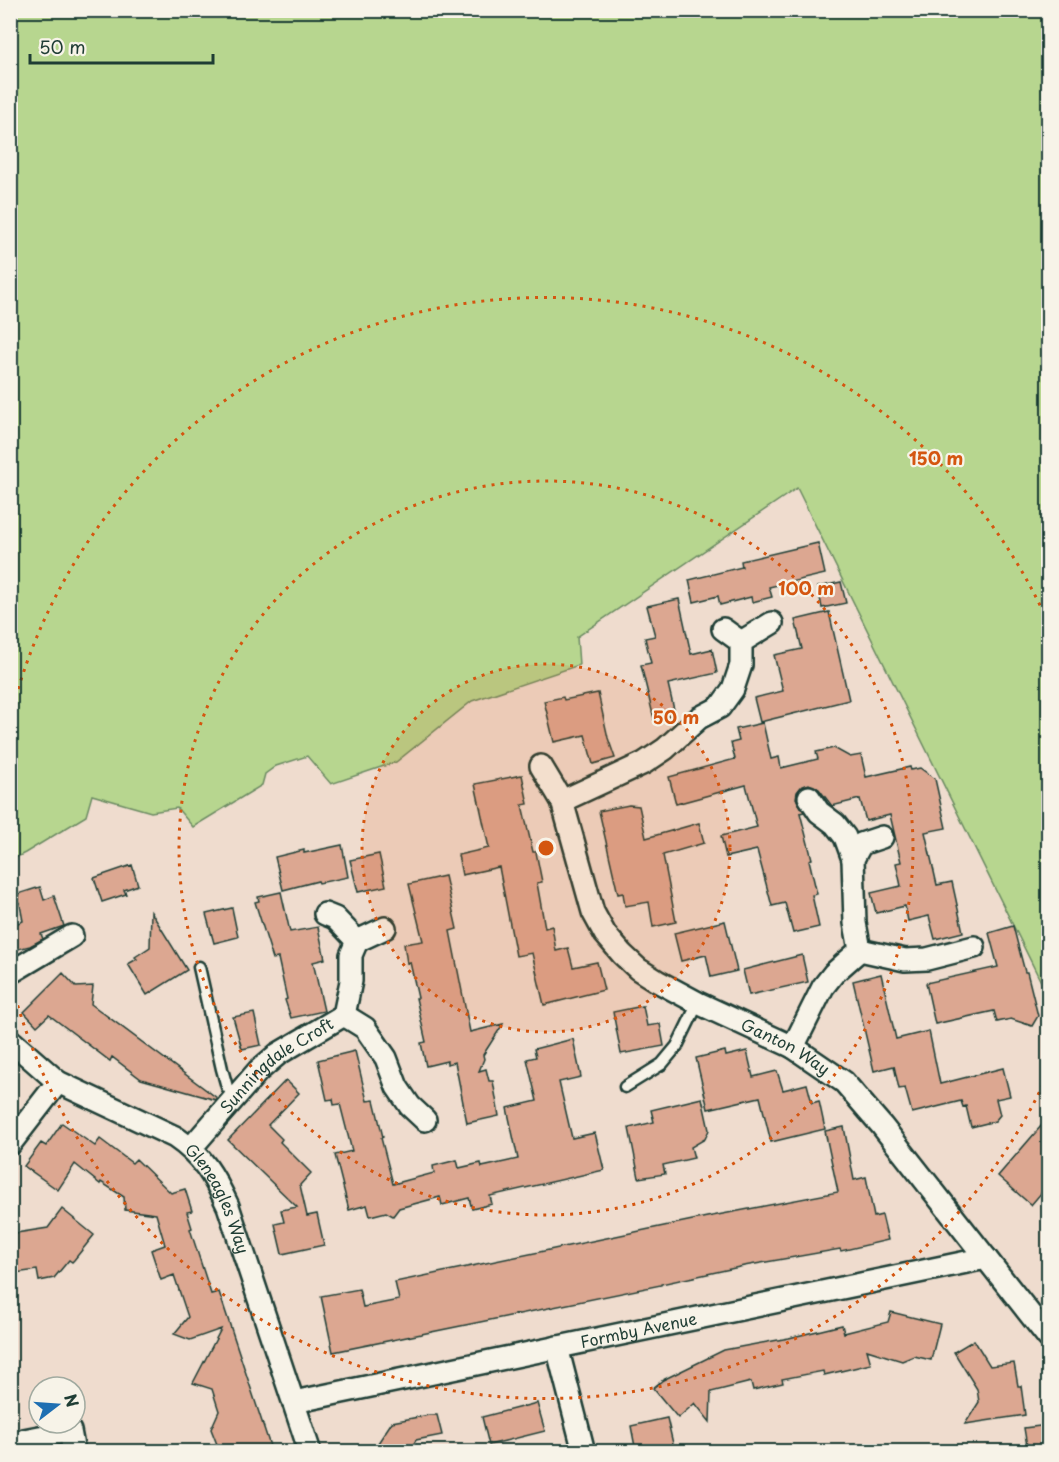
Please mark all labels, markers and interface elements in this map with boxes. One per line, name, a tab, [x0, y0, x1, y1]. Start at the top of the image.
scale bar	[30, 27, 213, 65]
text: 50 m	[39, 33, 86, 60]
text: 150 m	[909, 444, 963, 471]
text: 100 m	[778, 574, 834, 601]
text: 50 m	[653, 703, 699, 730]
centre of rings	[536, 838, 556, 858]
street label: Sunningdale Croft	[213, 1011, 338, 1118]
street label: Ganton Way	[737, 1012, 835, 1080]
street label: Gleneagles Way	[180, 1137, 256, 1257]
street label: Formby Avenue	[578, 1305, 699, 1353]
north arrow	[27, 1375, 87, 1435]
text: N	[59, 1391, 86, 1410]

